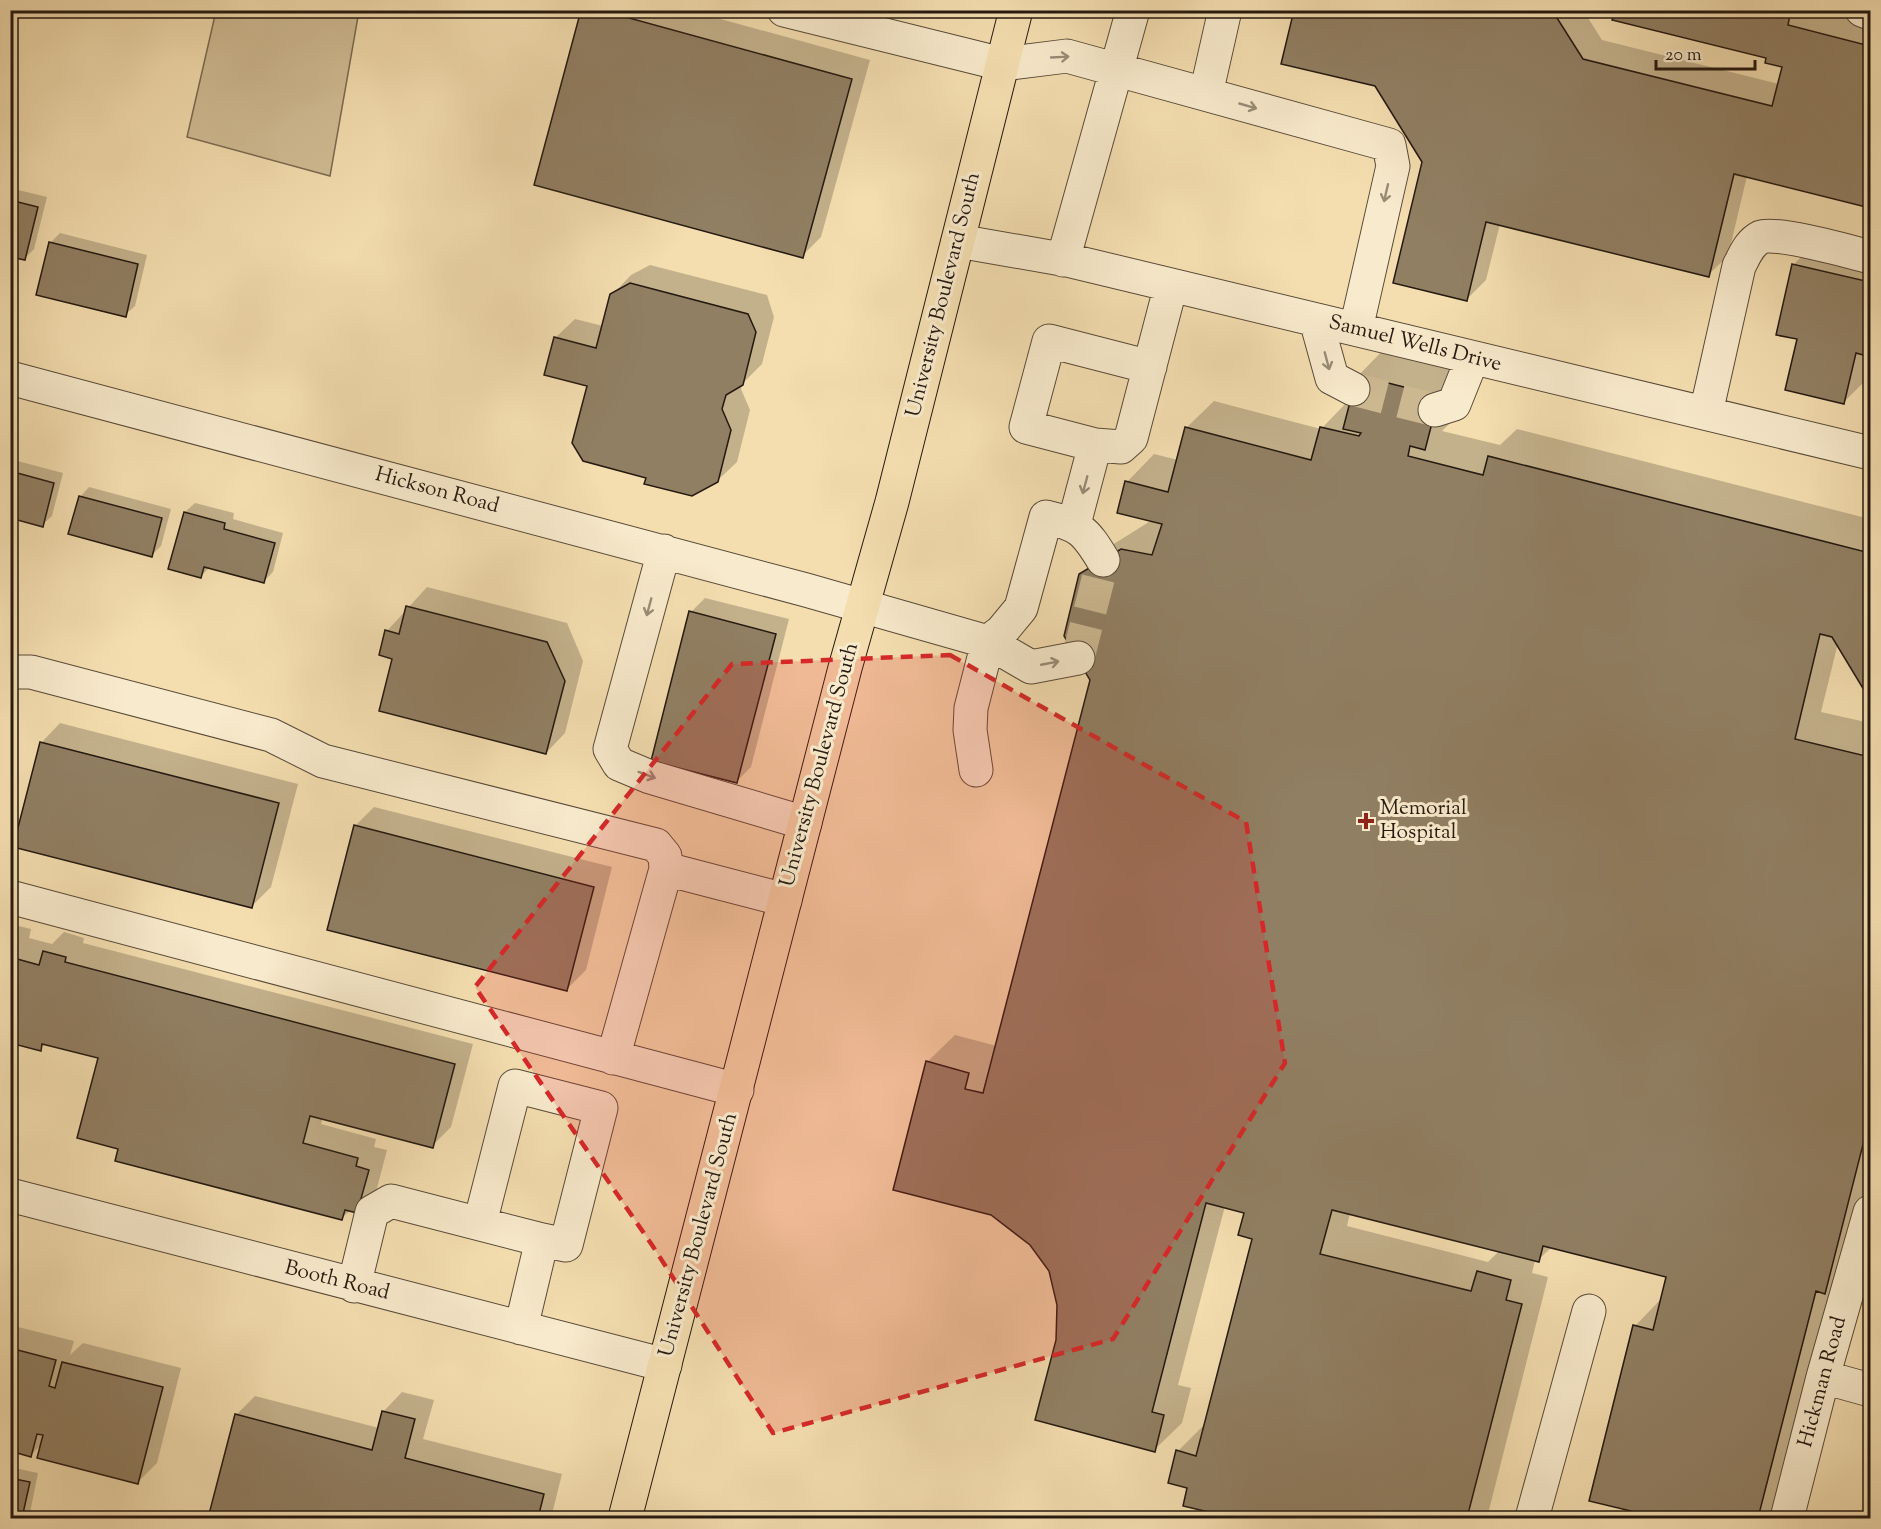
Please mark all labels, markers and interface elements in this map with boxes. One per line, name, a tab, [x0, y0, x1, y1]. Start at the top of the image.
scale bar	[1656, 33, 1755, 71]
text: 20 m	[1665, 43, 1702, 69]
one-way arrow	[1050, 51, 1069, 62]
one-way arrow	[1238, 101, 1257, 112]
street label: University Boulevard South	[899, 169, 989, 421]
one-way arrow	[1380, 183, 1392, 202]
street label: Samuel Wells Drive	[1325, 308, 1505, 380]
one-way arrow	[1322, 351, 1333, 370]
street label: Hickson Road	[372, 460, 502, 522]
one-way arrow	[1078, 475, 1090, 494]
one-way arrow	[642, 597, 654, 616]
street label: University Boulevard South	[773, 640, 867, 890]
one-way arrow	[1040, 657, 1060, 668]
one-way arrow	[637, 771, 656, 782]
place label: Memorial Hospital	[1380, 794, 1467, 848]
marker: Memorial Hospital	[1357, 812, 1375, 830]
street label: University Boulevard South	[652, 1110, 746, 1360]
street label: Booth Road	[281, 1253, 393, 1309]
street label: Hickman Road	[1791, 1313, 1855, 1451]

